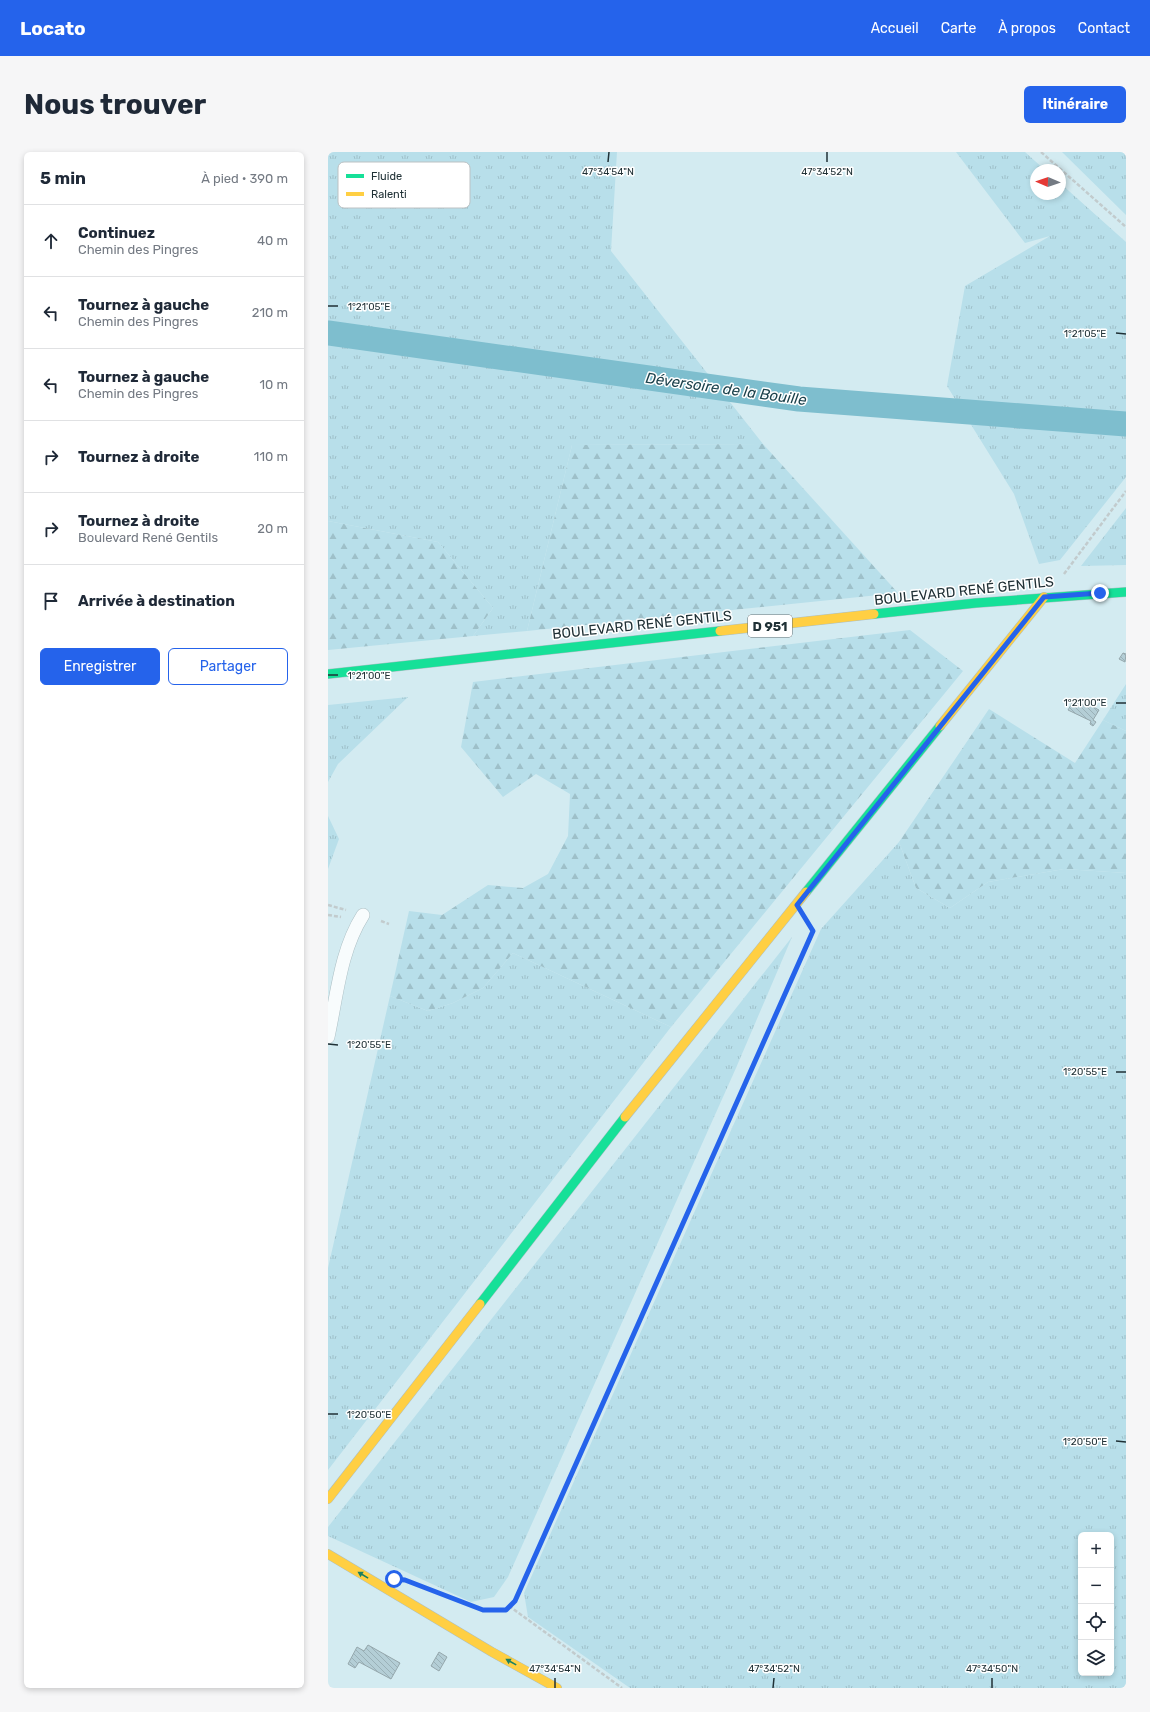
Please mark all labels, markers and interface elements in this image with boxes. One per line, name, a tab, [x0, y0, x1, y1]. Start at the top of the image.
text: Locato	[20, 17, 86, 40]
text: Accueil	[871, 20, 919, 37]
text: Carte	[941, 20, 976, 37]
text: À propos	[998, 20, 1056, 37]
text: Contact	[1078, 20, 1130, 37]
button: Itinéraire	[1024, 86, 1126, 123]
text: Nous trouver	[24, 88, 206, 121]
legend	[338, 162, 470, 208]
north arrow	[1030, 164, 1066, 200]
text: 47°34'54"N	[582, 166, 634, 178]
text: 47°34'52"N	[801, 166, 853, 178]
text: 5 min	[40, 168, 86, 188]
text: Fluide	[371, 170, 402, 183]
text: À pied · 390 m	[201, 171, 288, 186]
text: Ralenti	[371, 188, 407, 201]
text: Continuez	[78, 224, 155, 242]
icon: ahead	[40, 230, 62, 252]
text: 40 m	[257, 233, 288, 248]
text: Chemin des Pingres	[78, 242, 198, 257]
text: Tournez à gauche	[78, 296, 209, 314]
text: 1°21'05"E	[348, 301, 390, 313]
icon: left	[40, 302, 62, 324]
text: 210 m	[252, 305, 288, 320]
text: Chemin des Pingres	[78, 314, 198, 329]
text: 1°21'05"E	[1064, 328, 1106, 340]
text: Tournez à gauche	[78, 368, 209, 386]
water label: Déversoire de la Bouille	[644, 369, 808, 409]
icon: left	[40, 374, 62, 396]
text: 10 m	[259, 377, 288, 392]
text: Chemin des Pingres	[78, 386, 198, 401]
icon: right	[40, 446, 62, 468]
text: Tournez à droite	[78, 448, 199, 466]
text: 110 m	[254, 449, 288, 464]
text: Tournez à droite	[78, 512, 199, 530]
icon: right	[40, 518, 62, 540]
text: 20 m	[257, 521, 288, 536]
text: Boulevard René Gentils	[78, 530, 218, 545]
street label: BOULEVARD RENÉ GENTILS	[873, 572, 1055, 609]
route end	[1091, 584, 1109, 602]
icon: arrive	[40, 590, 62, 612]
text: Arrivée à destination	[78, 592, 235, 610]
street label: BOULEVARD RENÉ GENTILS	[551, 606, 733, 643]
road number: D 951	[748, 615, 792, 637]
button: Enregistrer	[40, 648, 160, 685]
button: Partager	[168, 648, 288, 685]
text: 1°21'00"E	[348, 670, 391, 682]
text: 1°21'00"E	[1064, 697, 1107, 709]
text: 1°20'55"E	[347, 1039, 391, 1051]
text: 1°20'55"E	[1063, 1066, 1107, 1078]
text: 1°20'50"E	[347, 1409, 391, 1421]
text: 1°20'50"E	[1063, 1436, 1107, 1448]
map controls	[1078, 1532, 1114, 1676]
button: +	[1078, 1532, 1114, 1568]
button: −	[1078, 1568, 1114, 1604]
route start	[385, 1570, 403, 1588]
one-way arrow	[357, 1571, 369, 1578]
button: locate	[1078, 1604, 1114, 1640]
button: layers	[1078, 1640, 1114, 1676]
one-way arrow	[505, 1659, 517, 1666]
text: 47°34'54"N	[529, 1663, 581, 1675]
text: 47°34'52"N	[748, 1663, 800, 1675]
text: 47°34'50"N	[966, 1663, 1018, 1675]

